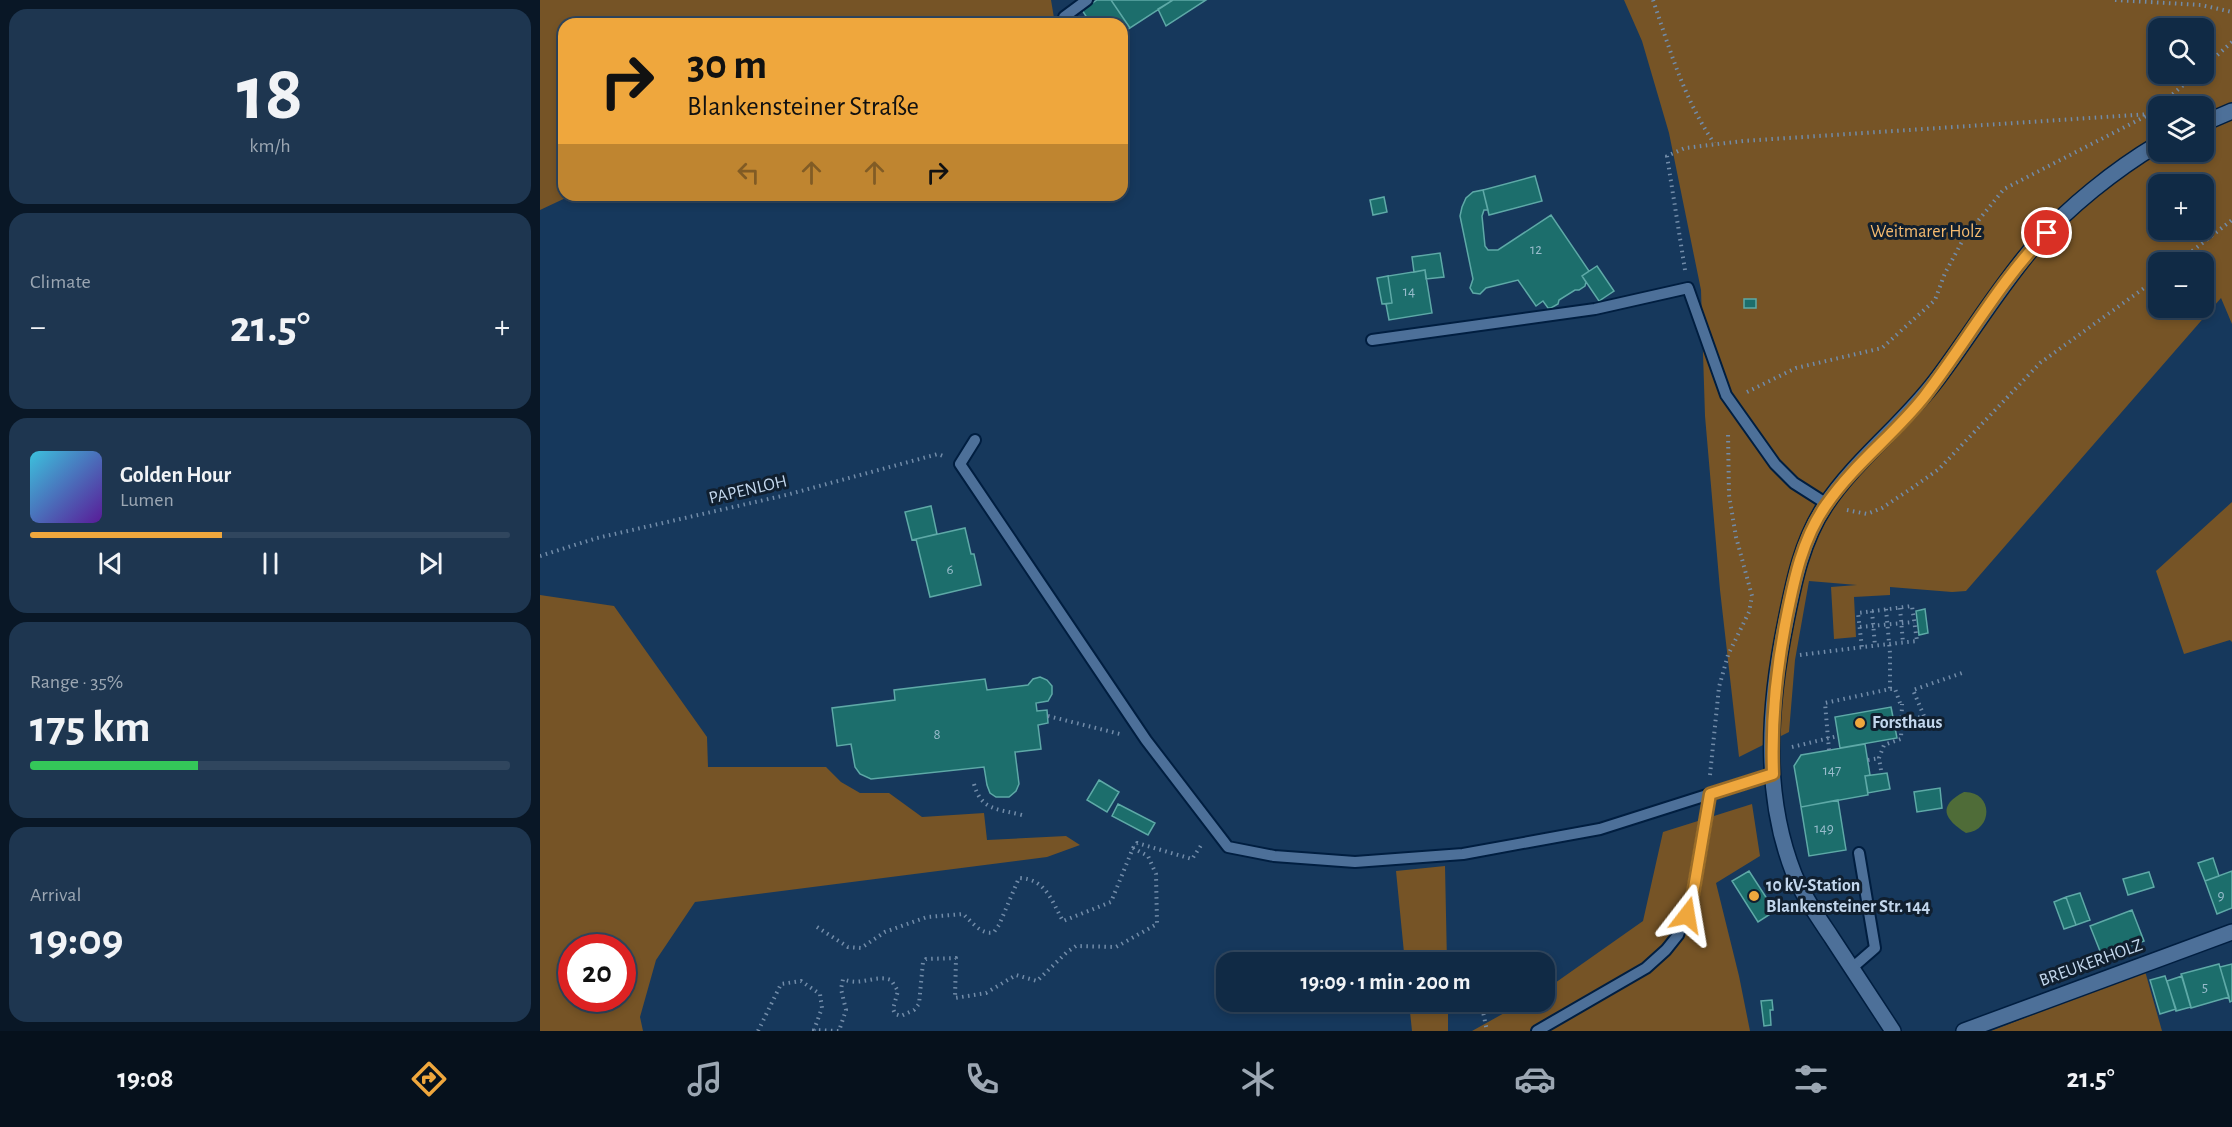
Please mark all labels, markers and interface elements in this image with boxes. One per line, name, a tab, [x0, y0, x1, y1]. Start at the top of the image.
map controls	[2148, 18, 2214, 318]
button: search	[2148, 18, 2214, 84]
icon: right	[588, 42, 666, 120]
text: 30 m	[687, 44, 767, 86]
text: 18	[237, 56, 303, 134]
text: Blankensteiner Straße	[687, 93, 919, 120]
button: layers	[2148, 96, 2214, 162]
text: km/h	[249, 136, 291, 156]
icon: left	[732, 156, 765, 189]
icon: ahead	[795, 156, 828, 189]
icon: ahead	[858, 156, 891, 189]
icon: right	[921, 156, 954, 189]
button: +	[2148, 174, 2214, 240]
pin	[2021, 207, 2072, 258]
icon: arrive	[2030, 216, 2063, 249]
park label: Weitmarer Holz	[1870, 223, 1982, 241]
house number: 12	[1530, 242, 1542, 257]
button: −	[2148, 252, 2214, 318]
text: Climate	[30, 272, 91, 292]
house number: 14	[1403, 284, 1415, 299]
text: 21.5°	[230, 305, 310, 350]
text: −	[30, 311, 46, 344]
text: +	[494, 311, 510, 344]
text: Golden Hour	[120, 464, 231, 486]
street label: PAPENLOH	[707, 472, 789, 508]
text: Lumen	[120, 490, 174, 510]
icon: previous	[94, 547, 127, 580]
icon: pause	[254, 547, 287, 580]
icon: next	[414, 547, 447, 580]
house number: 6	[946, 562, 954, 577]
text: Range · 35%	[30, 672, 123, 692]
text: 175 km	[30, 705, 150, 750]
place label: Forsthaus	[1872, 714, 1942, 732]
marker: Forsthaus	[1853, 716, 1867, 730]
house number: 8	[933, 727, 941, 742]
house number: 147	[1823, 763, 1841, 778]
house number: 149	[1814, 821, 1834, 836]
place label: 10 kV-Station Blankensteiner Str. 144	[1766, 877, 1930, 916]
position arrow	[1655, 883, 1719, 947]
text: Arrival	[30, 885, 81, 905]
house number: 9	[2217, 888, 2225, 903]
marker: 10 kV-Station Blankensteiner Str. 144	[1747, 889, 1761, 903]
text: 19:09	[30, 918, 123, 963]
speed limit sign: 20	[558, 934, 636, 1012]
street label: BREUKERHOLZ	[2037, 936, 2145, 990]
text: 19:09 · 1 min · 200 m	[1301, 971, 1470, 993]
house number: 5	[2202, 980, 2208, 995]
icon: directions	[408, 1058, 450, 1100]
icon: music	[684, 1058, 726, 1100]
icon: phone	[961, 1058, 1003, 1100]
icon: climate	[1237, 1058, 1279, 1100]
icon: car	[1514, 1058, 1556, 1100]
icon: filters	[1790, 1058, 1832, 1100]
text: 19:08	[117, 1065, 174, 1092]
text: 21.5°	[2066, 1065, 2115, 1092]

